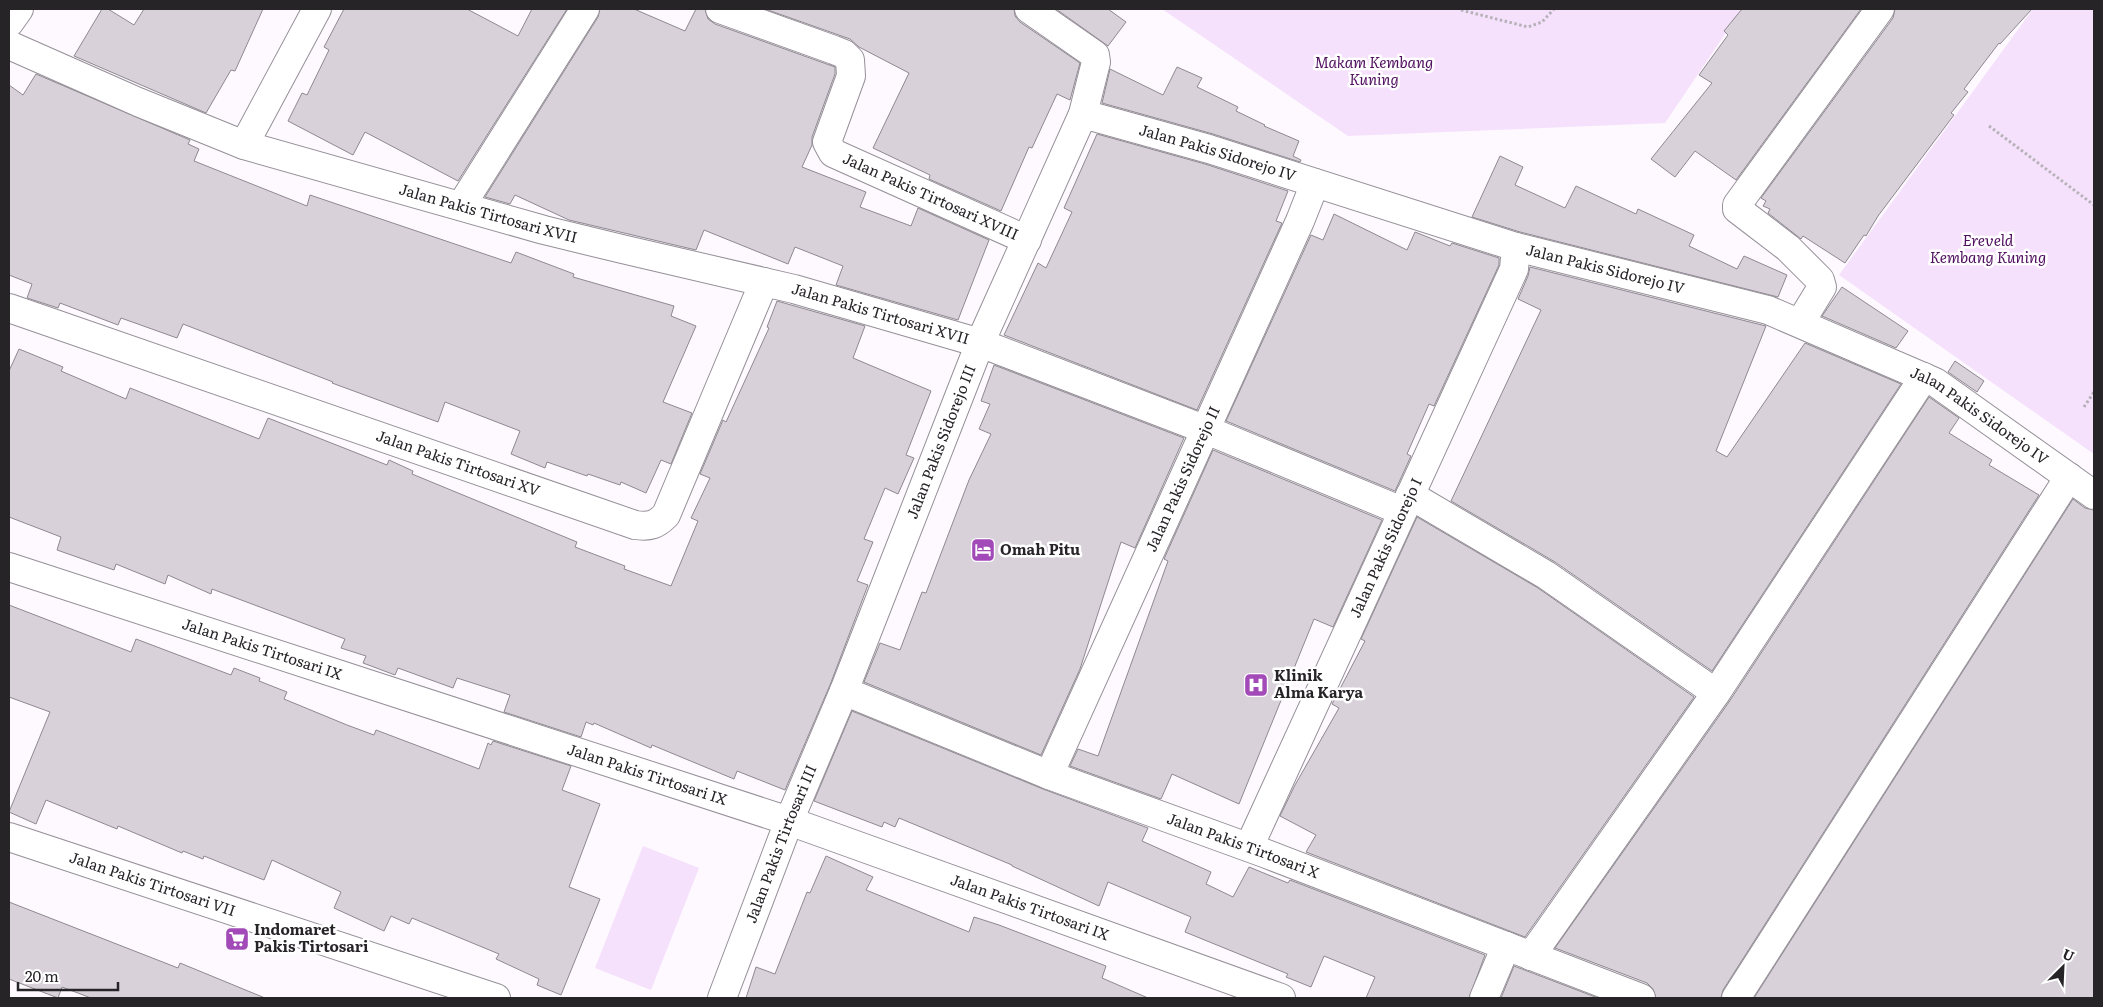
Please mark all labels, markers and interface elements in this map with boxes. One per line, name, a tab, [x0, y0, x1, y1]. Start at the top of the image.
park label: Makam Kembang Kuning	[1315, 50, 1433, 90]
street label: Jalan Pakis Sidorejo IV	[1137, 117, 1299, 186]
street label: Jalan Pakis Tirtosari XVIII	[839, 146, 1023, 245]
street label: Jalan Pakis Tirtosari XVII	[397, 177, 580, 248]
park label: Ereveld Kembang Kuning	[1930, 228, 2046, 268]
street label: Jalan Pakis Sidorejo IV	[1524, 237, 1687, 299]
street label: Jalan Pakis Tirtosari XVII	[789, 276, 972, 349]
street label: Jalan Pakis Sidorejo IV	[1907, 360, 2054, 469]
street label: Jalan Pakis Sidorejo III	[899, 361, 981, 522]
street label: Jalan Pakis Sidorejo II	[1139, 402, 1225, 555]
street label: Jalan Pakis Tirtosari XV	[373, 423, 543, 501]
street label: Jalan Pakis Sidorejo I	[1343, 474, 1427, 621]
hotel icon: Omah Pitu	[970, 537, 996, 563]
place label: Omah Pitu	[1000, 537, 1080, 560]
street label: Jalan Pakis Tirtosari IX	[179, 611, 346, 685]
place label: Klinik Alma Karya	[1274, 663, 1364, 703]
hospital icon: Klinik Alma Karya	[1243, 672, 1269, 698]
street label: Jalan Pakis Tirtosari IX	[565, 737, 731, 810]
street label: Jalan Pakis Tirtosari III	[738, 761, 822, 926]
street label: Jalan Pakis Tirtosari X	[1164, 806, 1323, 883]
street label: Jalan Pakis Tirtosari VII	[67, 845, 239, 921]
street label: Jalan Pakis Tirtosari IX	[948, 867, 1113, 945]
place label: Indomaret Pakis Tirtosari	[254, 917, 369, 957]
supermarket icon: Indomaret Pakis Tirtosari	[224, 926, 250, 952]
north arrow	[2038, 942, 2088, 992]
text: U	[2060, 943, 2078, 966]
scale bar	[18, 960, 118, 992]
text: 20 m	[25, 964, 59, 987]

